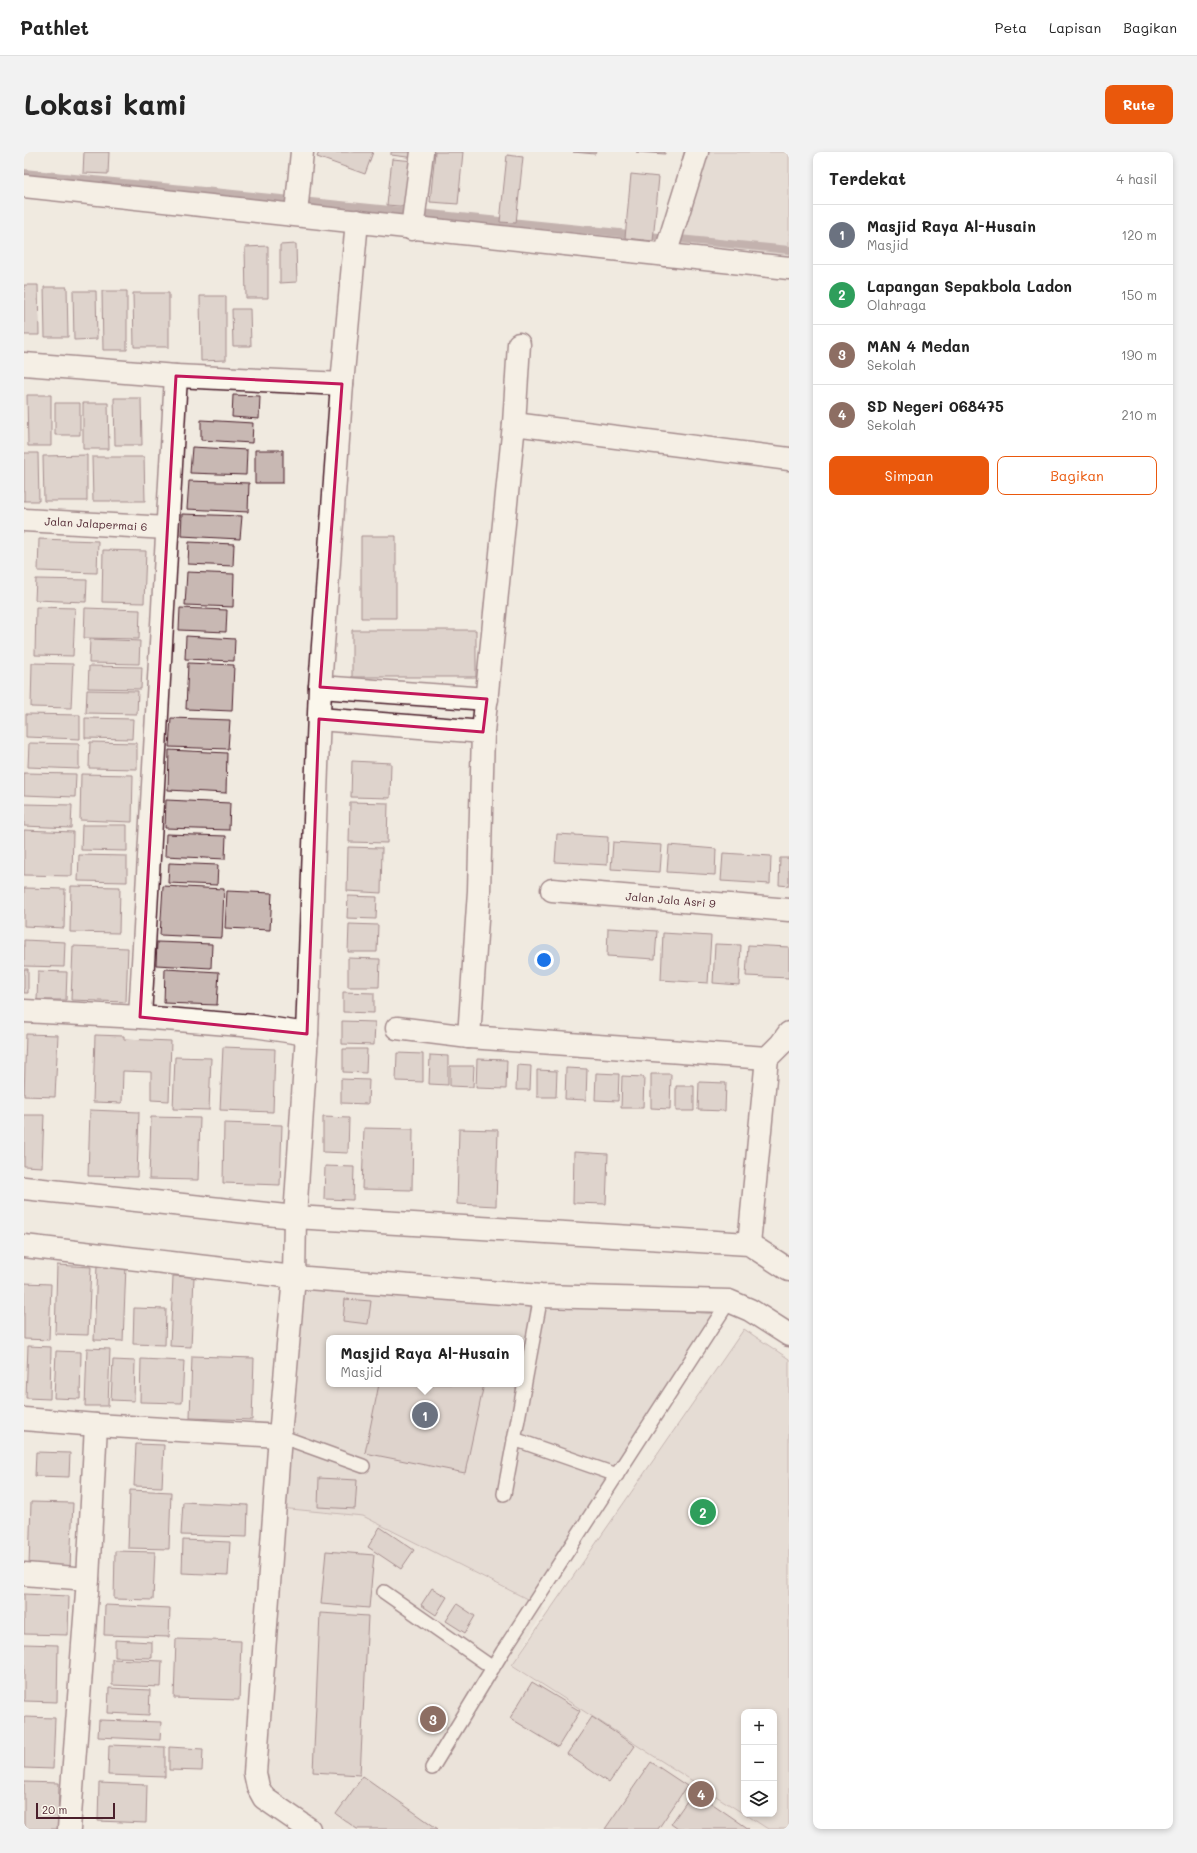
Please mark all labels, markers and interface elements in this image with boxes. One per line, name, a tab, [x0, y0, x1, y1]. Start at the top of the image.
text: Pathlet	[20, 15, 89, 40]
text: Peta	[995, 18, 1027, 37]
text: Lapisan	[1049, 18, 1101, 37]
text: Bagikan	[1123, 18, 1177, 37]
button: Rute	[1105, 85, 1173, 124]
text: Lokasi kami	[24, 86, 187, 122]
text: Terdekat	[829, 167, 906, 189]
text: 4 hasil	[1116, 170, 1157, 187]
text: Masjid Raya Al-Husain	[867, 216, 1036, 236]
text: 1	[839, 226, 845, 243]
text: 120 m	[1121, 226, 1157, 243]
text: Masjid	[867, 236, 908, 253]
text: Lapangan Sepakbola Ladon	[867, 276, 1072, 296]
text: 2	[838, 286, 846, 303]
text: 150 m	[1121, 286, 1157, 303]
text: Olahraga	[867, 296, 926, 313]
text: MAN 4 Medan	[867, 336, 970, 356]
text: 3	[838, 346, 846, 363]
text: 190 m	[1121, 346, 1157, 363]
text: Sekolah	[867, 356, 916, 373]
text: SD Negeri 068475	[867, 396, 1004, 416]
text: 4	[838, 406, 846, 423]
text: 210 m	[1121, 406, 1157, 423]
text: Sekolah	[867, 416, 916, 433]
button: Simpan	[829, 456, 989, 495]
button: Bagikan	[997, 456, 1157, 495]
street label: Jalan Jalapermai 6	[44, 513, 148, 534]
street label: Jalan Jala Asri 9	[625, 888, 717, 911]
your location	[534, 950, 554, 970]
popup	[326, 1335, 524, 1387]
text: Masjid Raya Al-Husain	[341, 1343, 509, 1363]
text: Masjid	[341, 1363, 382, 1380]
pin: 1	[412, 1400, 438, 1430]
pin: 2	[690, 1497, 716, 1527]
pin: 3	[420, 1704, 446, 1734]
map controls	[741, 1709, 777, 1817]
button: +	[741, 1709, 777, 1745]
button: −	[741, 1745, 777, 1781]
pin: 4	[688, 1779, 714, 1809]
button: layers	[741, 1781, 777, 1817]
scale bar	[36, 1801, 115, 1820]
text: 20 m	[42, 1802, 67, 1817]

